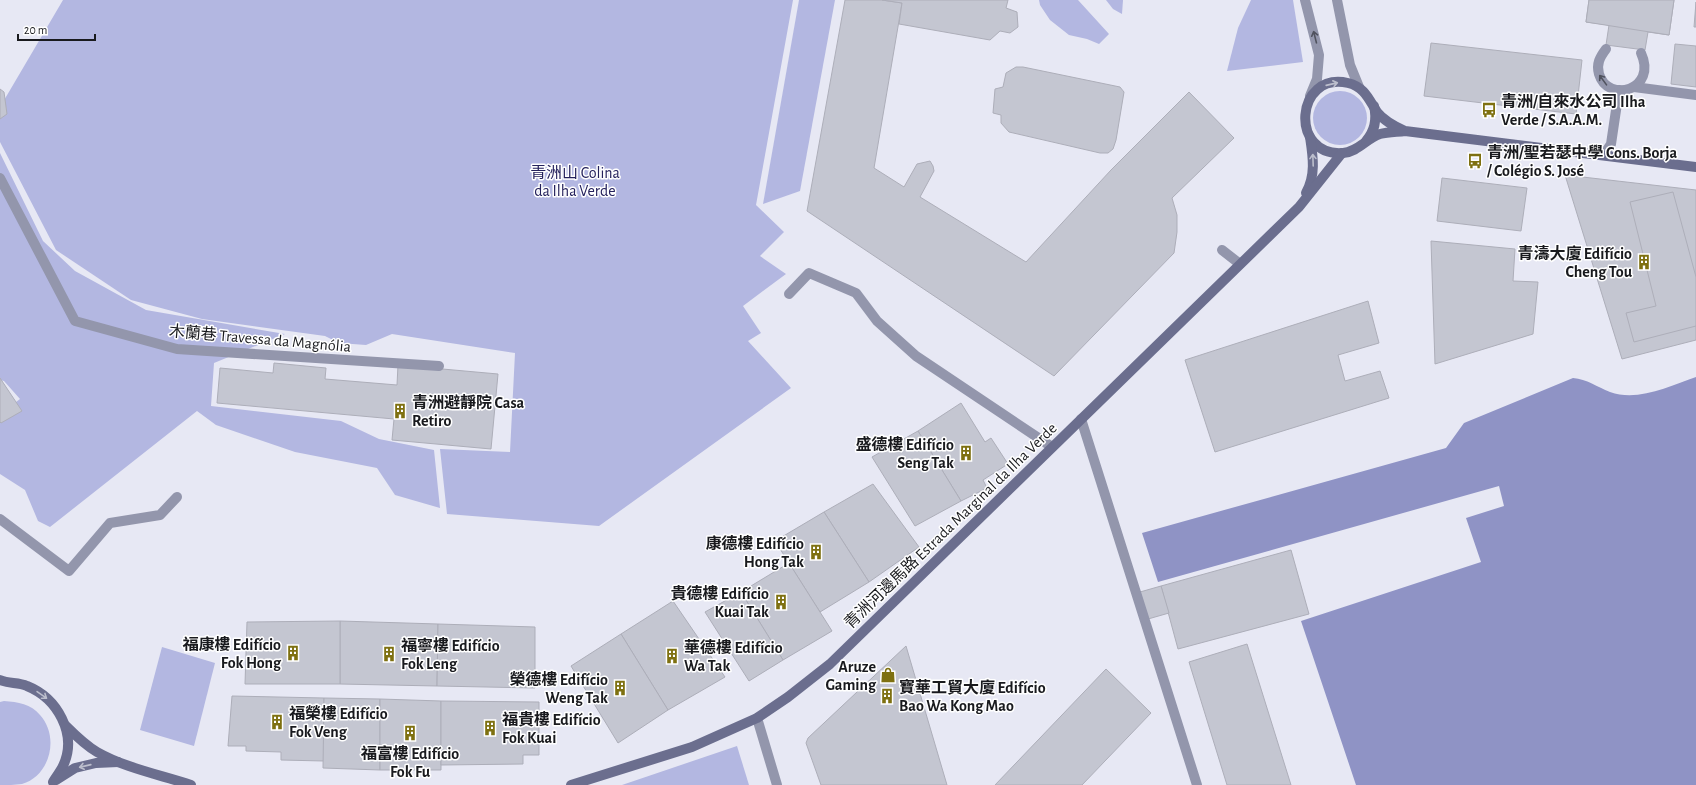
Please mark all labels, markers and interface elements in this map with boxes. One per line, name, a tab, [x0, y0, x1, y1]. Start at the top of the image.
scale bar	[18, 16, 95, 42]
text: 20 m	[24, 24, 47, 36]
one-way arrow	[1310, 31, 1318, 44]
one-way arrow	[1599, 75, 1607, 86]
one-way arrow	[1325, 79, 1338, 87]
place label: 青洲/自來水公司 Ilha Verde / S.A.A.M.	[1501, 93, 1646, 128]
bus stop icon: 青洲/自來水公司 Ilha Verde / S.A.A.M.	[1480, 101, 1498, 119]
place label: 青洲/聖若瑟中學 Cons. Borja / Colégio S. José	[1486, 144, 1678, 179]
bus stop icon: 青洲/聖若瑟中學 Cons. Borja / Colégio S. José	[1466, 152, 1484, 170]
one-way arrow	[1309, 154, 1317, 167]
park label: 青洲山 Colina da Ilha Verde	[530, 164, 620, 199]
place label: 青濤大廈 Edifício Cheng Tou	[1517, 245, 1633, 280]
building icon: 青濤大廈 Edifício Cheng Tou	[1635, 253, 1653, 271]
street label: 木蘭巷 Travessa da Magnólia	[168, 323, 352, 355]
place label: 青洲避靜院 Casa Retiro	[412, 394, 525, 429]
building icon: 青洲避靜院 Casa Retiro	[391, 402, 409, 420]
street label: 青洲河邊馬路 Estrada Marginal da Ilha Verde	[841, 419, 1060, 632]
place label: 盛德樓 Edifício Seng Tak	[855, 435, 954, 471]
building icon: 盛德樓 Edifício Seng Tak	[957, 444, 975, 462]
place label: 康德樓 Edifício Hong Tak	[705, 534, 804, 570]
building icon: 康德樓 Edifício Hong Tak	[807, 543, 825, 561]
place label: 貴德樓 Edifício Kuai Tak	[670, 584, 769, 620]
building icon: 貴德樓 Edifício Kuai Tak	[772, 593, 790, 611]
place label: 福康樓 Edifício Fok Hong	[182, 636, 282, 671]
place label: 福寧樓 Edifício Fok Leng	[401, 637, 500, 672]
place label: 華德樓 Edifício Wa Tak	[684, 638, 783, 674]
building icon: 福康樓 Edifício Fok Hong	[284, 644, 302, 662]
building icon: 福寧樓 Edifício Fok Leng	[380, 645, 398, 663]
building icon: 華德樓 Edifício Wa Tak	[663, 647, 681, 665]
place label: Aruze Gaming	[825, 659, 877, 693]
shop icon: Aruze Gaming	[879, 666, 897, 684]
place label: 榮德樓 Edifício Weng Tak	[509, 670, 608, 706]
place label: 寶華工貿大廈 Edifício Bao Wa Kong Mao	[899, 678, 1046, 714]
building icon: 榮德樓 Edifício Weng Tak	[611, 679, 629, 697]
building icon: 寶華工貿大廈 Edifício Bao Wa Kong Mao	[878, 687, 896, 705]
one-way arrow	[36, 691, 47, 699]
place label: 福榮樓 Edifício Fok Veng	[289, 705, 388, 740]
place label: 福貴樓 Edifício Fok Kuai	[502, 711, 601, 746]
building icon: 福榮樓 Edifício Fok Veng	[268, 713, 286, 731]
building icon: 福貴樓 Edifício Fok Kuai	[481, 719, 499, 737]
building icon: 福富樓 Edifício Fok Fu	[401, 724, 419, 742]
place label: 福富樓 Edifício Fok Fu	[361, 745, 459, 780]
one-way arrow	[79, 762, 92, 770]

